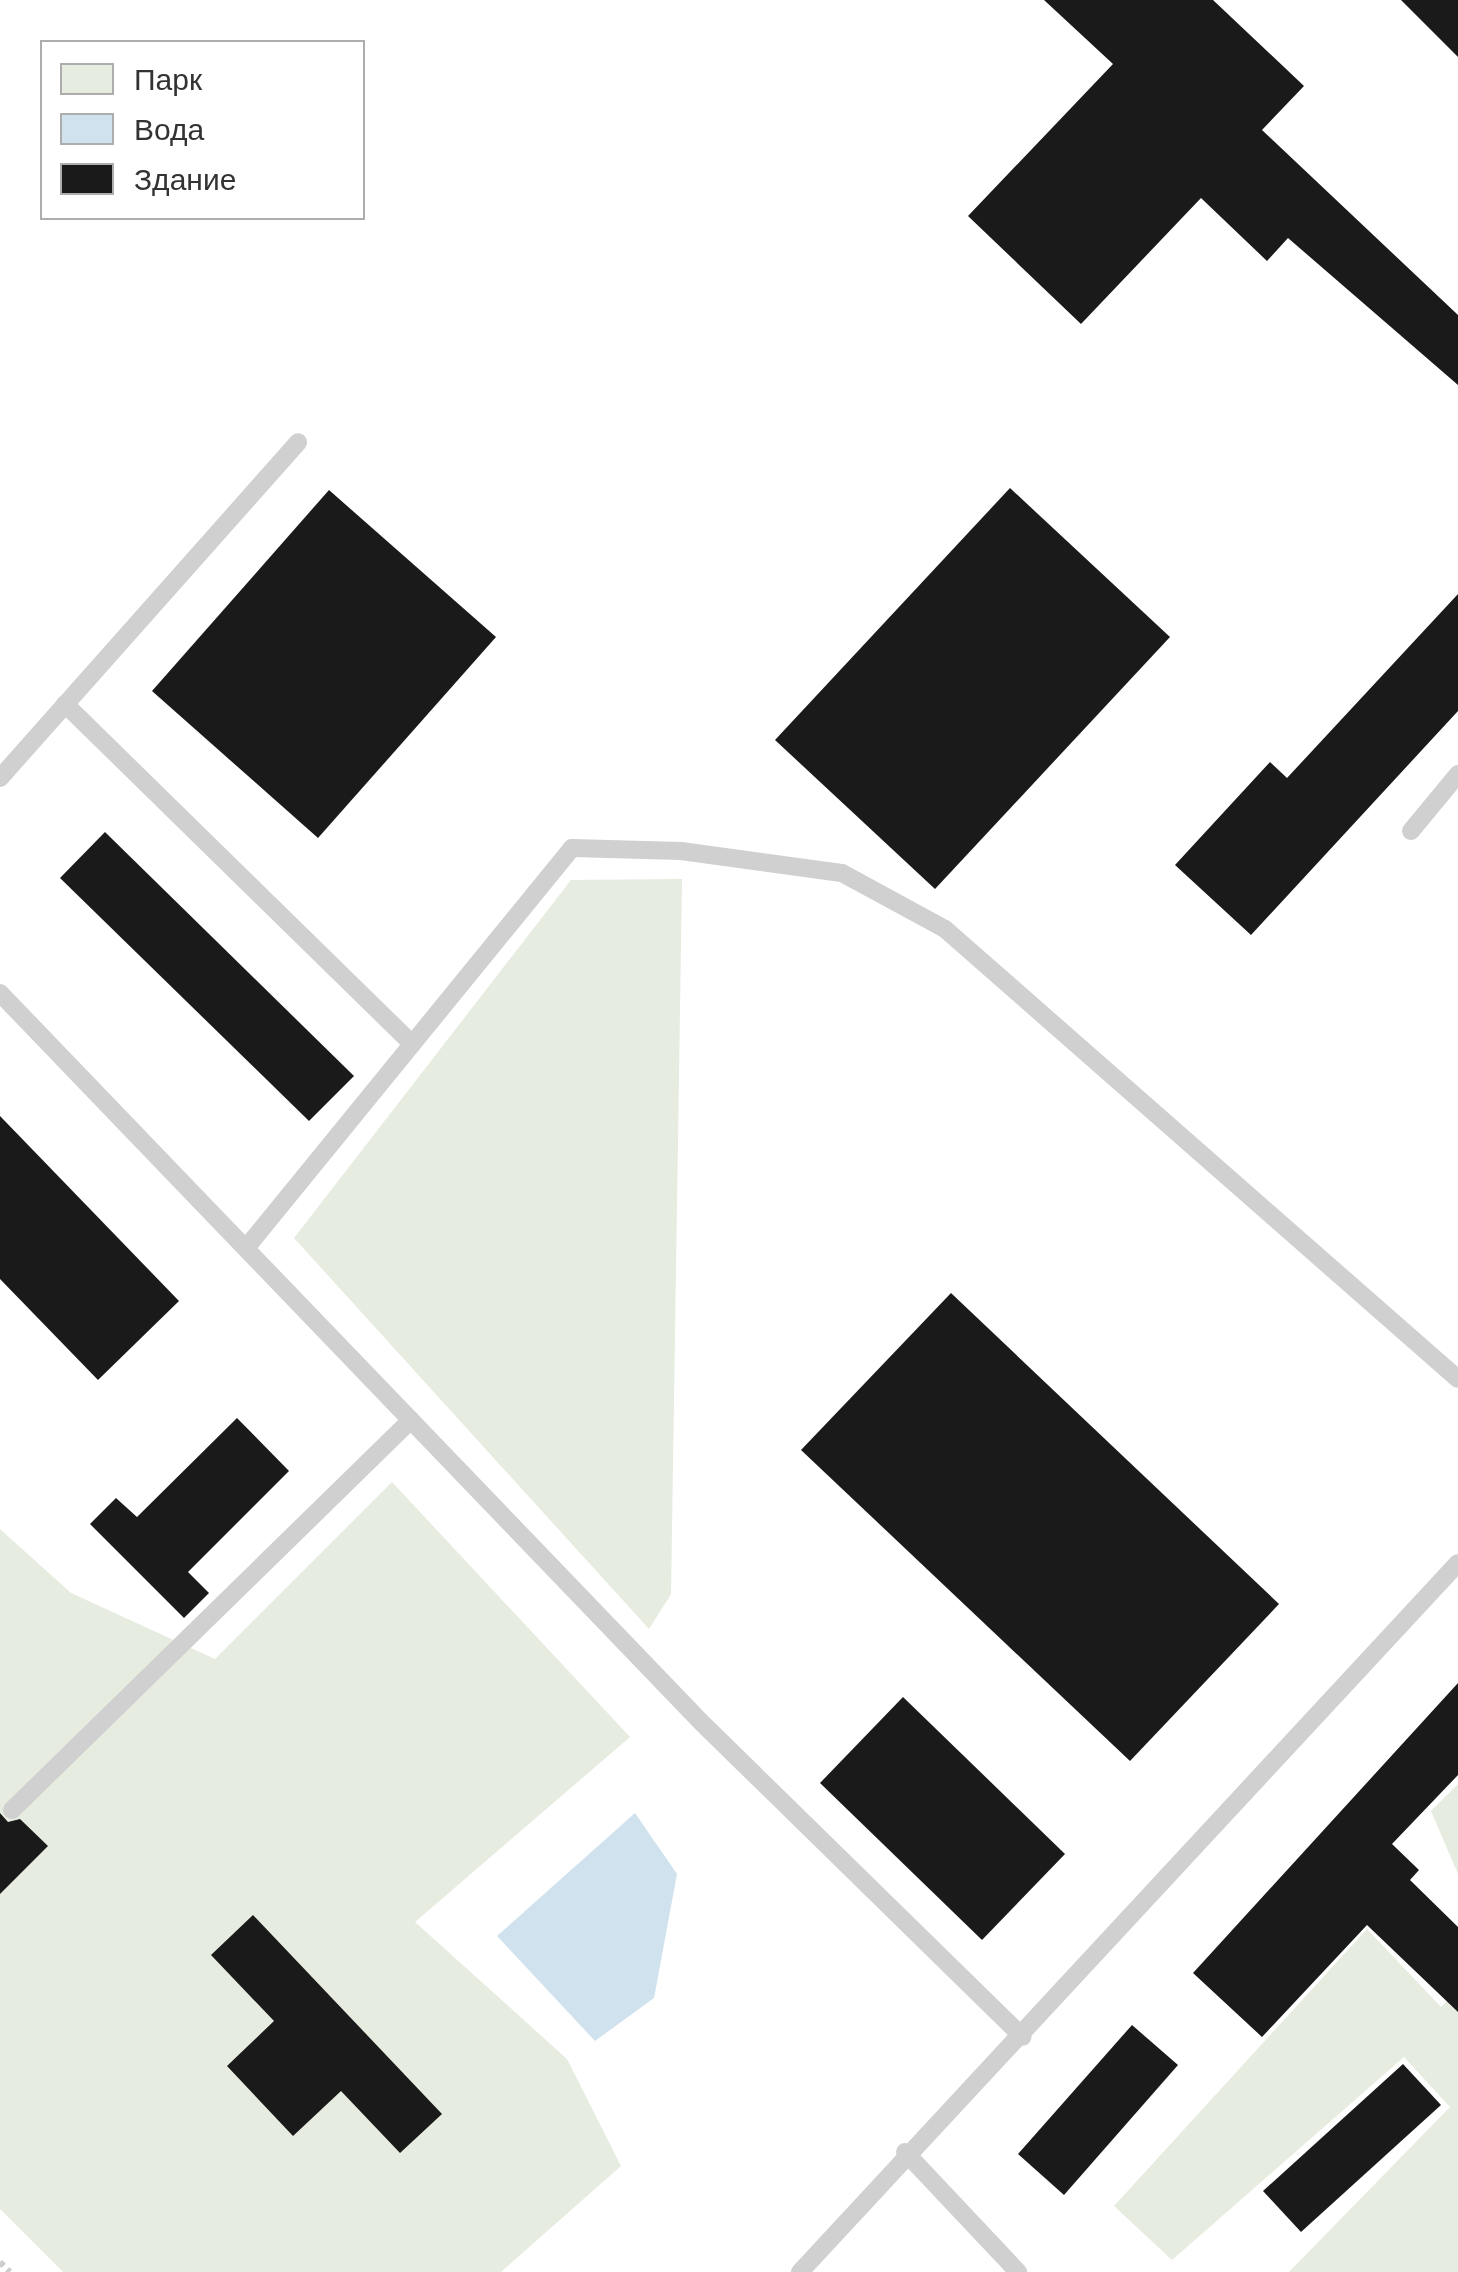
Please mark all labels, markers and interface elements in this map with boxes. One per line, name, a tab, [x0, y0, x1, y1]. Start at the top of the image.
legend	[40, 40, 365, 220]
text: Парк	[134, 60, 202, 99]
text: Вода	[134, 110, 204, 149]
text: Здание	[134, 160, 236, 199]

